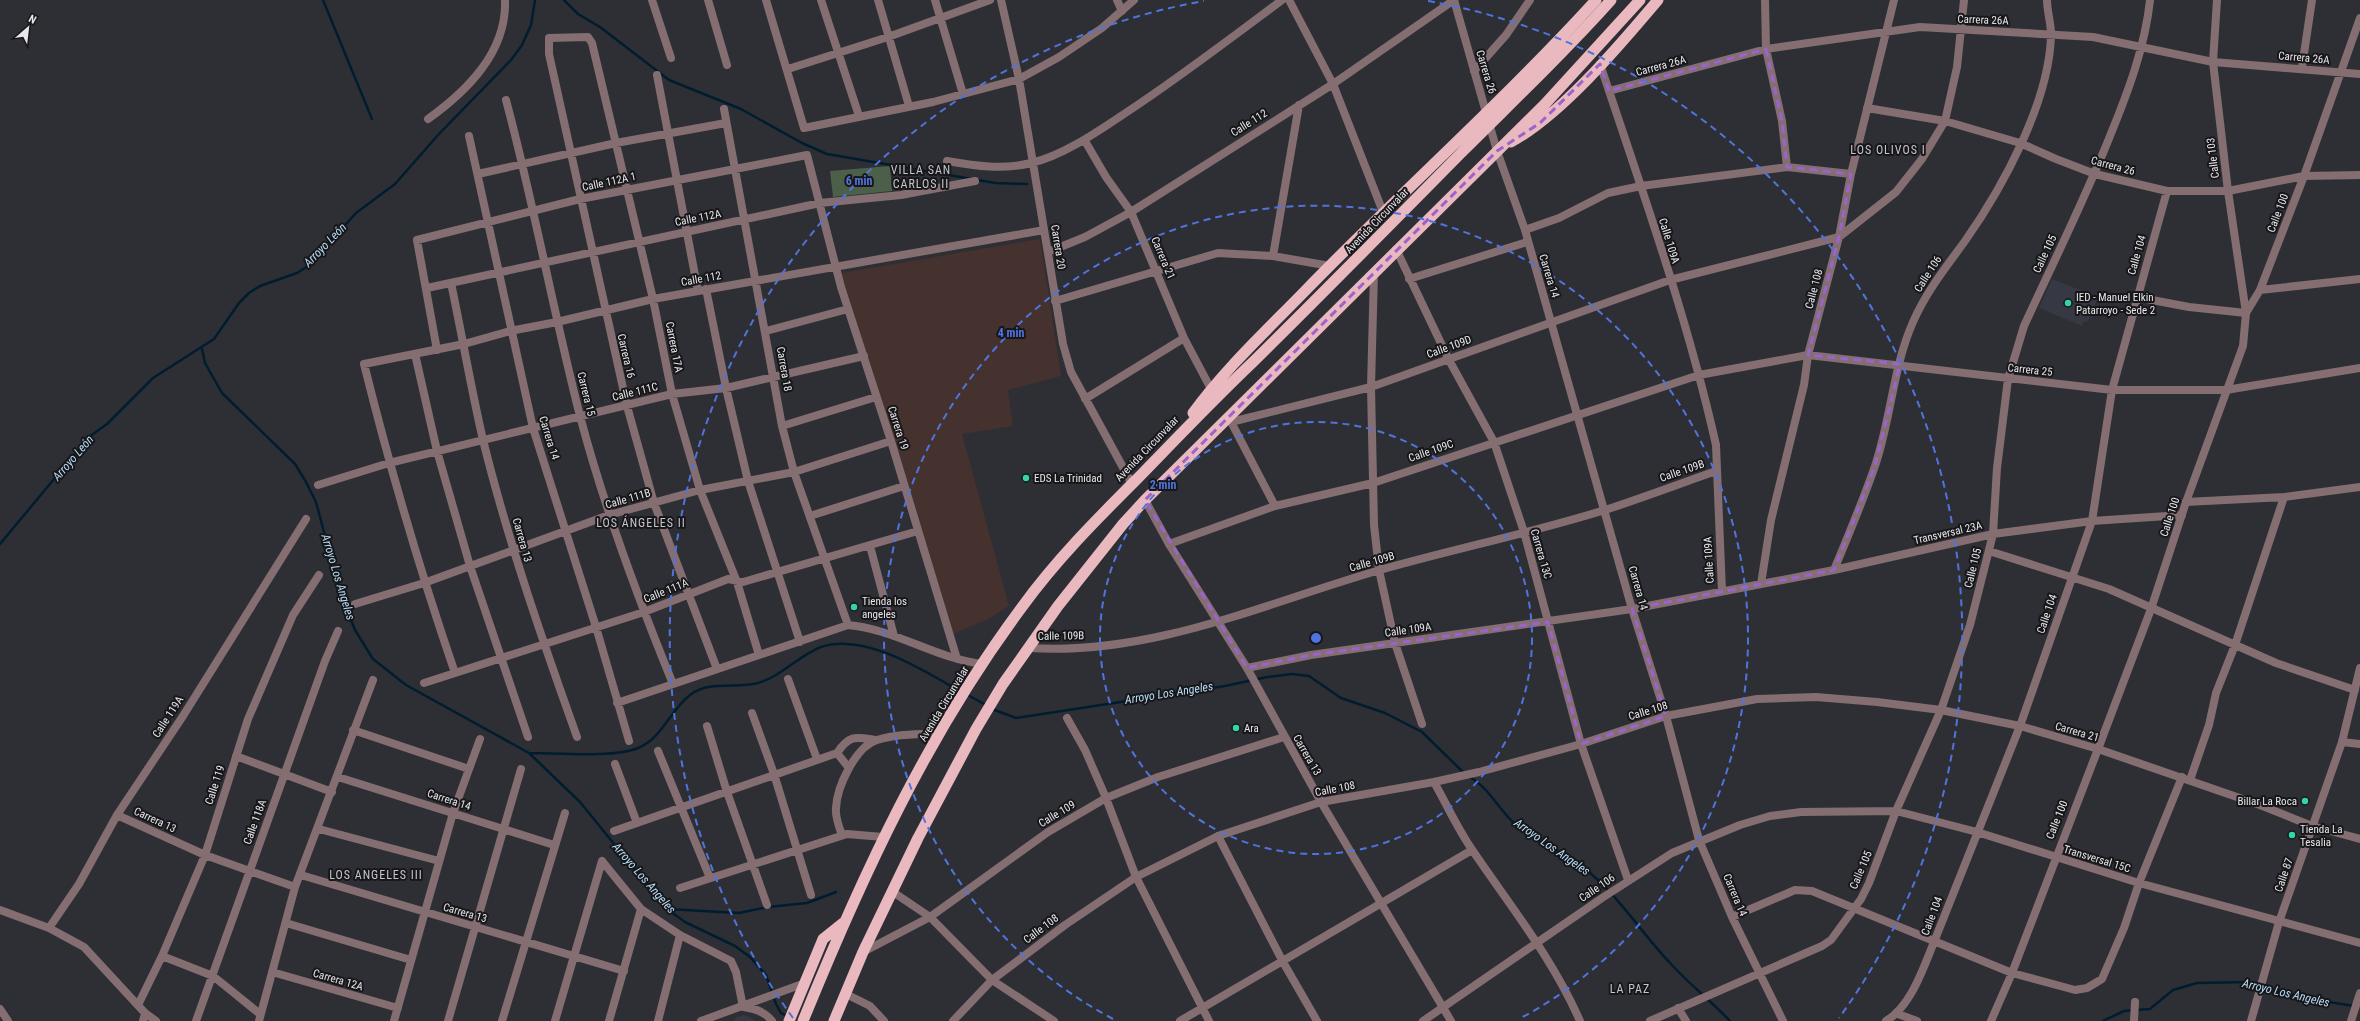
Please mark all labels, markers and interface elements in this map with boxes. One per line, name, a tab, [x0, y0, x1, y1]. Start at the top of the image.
north arrow	[8, 8, 48, 48]
text: N	[26, 12, 39, 27]
street label: Carrera 26A	[1957, 13, 2010, 27]
street label: Carrera 26	[1473, 49, 1499, 95]
street label: Carrera 26A	[2278, 49, 2331, 67]
street label: Carrera 26A	[1634, 53, 1688, 79]
street label: Calle 112	[1228, 107, 1270, 139]
street label: Calle 103	[2204, 137, 2222, 179]
district label: LOS OLIVOS I	[1850, 143, 1926, 157]
street label: Carrera 26	[2090, 154, 2136, 178]
district label: VILLA SAN CARLOS II	[891, 163, 951, 191]
street label: Calle 112A 1	[581, 170, 637, 194]
text: 6 min	[846, 174, 872, 188]
street label: Avenida Circunvalar	[1343, 185, 1412, 256]
street label: Calle 100	[2265, 192, 2291, 234]
street label: Calle 112A	[674, 207, 723, 229]
street label: Calle 109A	[1656, 217, 1682, 266]
water label: Arroyo León	[300, 220, 349, 270]
street label: Carrera 20	[1048, 224, 1068, 270]
street label: Calle 105	[2031, 233, 2059, 275]
street label: Calle 104	[2125, 233, 2149, 276]
street label: Carrera 21	[1148, 235, 1178, 281]
street label: Carrera 14	[1536, 253, 1562, 300]
street label: Calle 106	[1912, 253, 1944, 295]
street label: Calle 108	[1802, 268, 1826, 310]
street label: Calle 112	[680, 269, 722, 289]
place label: IED - Manuel Elkin Patarroyo - Sede 2	[2076, 291, 2155, 317]
marker: IED - Manuel Elkin Patarroyo - Sede 2	[2063, 298, 2073, 308]
street label: Carrera 17A	[663, 321, 685, 374]
text: 4 min	[998, 326, 1024, 340]
street label: Carrera 16	[615, 333, 637, 379]
street label: Calle 109D	[1425, 333, 1473, 361]
street label: Carrera 18	[774, 346, 794, 392]
street label: Carrera 25	[2007, 361, 2053, 379]
street label: Carrera 15	[574, 371, 598, 417]
street label: Calle 111C	[611, 380, 659, 404]
street label: Carrera 19	[885, 405, 911, 451]
street label: Avenida Circunvalar	[1113, 413, 1182, 484]
street label: Carrera 14	[536, 415, 562, 462]
water label: Arroyo León	[49, 432, 97, 484]
street label: Calle 109C	[1407, 437, 1455, 465]
street label: Calle 109B	[1658, 457, 1706, 485]
place label: EDS La Trinidad	[1034, 472, 1102, 485]
marker: EDS La Trinidad	[1021, 473, 1031, 483]
text: 2 min	[1150, 478, 1176, 492]
street label: Calle 111B	[604, 486, 652, 512]
street label: Calle 100	[2158, 496, 2182, 538]
district label: LOS ÁNGELES II	[596, 515, 686, 530]
street label: Carrera 13	[510, 517, 534, 563]
street label: Transversal 23A	[1913, 519, 1984, 547]
street label: Carrera 13C	[1528, 528, 1554, 580]
water label: Arroyo Los Angeles	[318, 531, 358, 622]
street label: Calle 109A	[1701, 536, 1717, 584]
street label: Calle 105	[1962, 547, 1984, 589]
street label: Calle 109B	[1348, 549, 1396, 575]
street label: Carrera 14	[1626, 565, 1651, 612]
street label: Calle 111A	[642, 576, 691, 606]
street label: Calle 104	[2034, 592, 2060, 635]
place label: Tienda los angeles	[862, 595, 907, 621]
marker: Tienda los angeles	[849, 602, 859, 612]
street label: Calle 109A	[1384, 620, 1433, 640]
street label: Calle 109B	[1038, 629, 1084, 643]
centre of rings	[1309, 631, 1323, 645]
street label: Avenida Circunvalar	[916, 663, 972, 744]
water label: Arroyo Los Angeles	[1123, 679, 1214, 707]
street label: Calle 119A	[150, 693, 187, 740]
street label: Calle 108	[1627, 699, 1669, 723]
street label: Carrera 21	[2054, 720, 2100, 744]
place label: Ara	[1244, 722, 1259, 735]
marker: Ara	[1231, 723, 1241, 733]
street label: Carrera 13	[1290, 732, 1324, 778]
street label: Calle 119	[203, 764, 227, 806]
street label: Calle 108	[1314, 779, 1356, 799]
street label: Carrera 14	[426, 787, 473, 813]
place label: Billar La Roca	[2238, 795, 2297, 808]
marker: Billar La Roca	[2300, 796, 2310, 806]
street label: Calle 118A	[241, 797, 269, 846]
street label: Calle 109	[1036, 798, 1078, 830]
street label: Calle 100	[2043, 799, 2071, 841]
street label: Carrera 13	[132, 805, 178, 835]
water label: Arroyo Los Angeles	[1511, 815, 1593, 878]
place label: Tienda La Tesalia	[2300, 823, 2343, 849]
marker: Tienda La Tesalia	[2287, 830, 2297, 840]
water label: Arroyo Los Angeles	[609, 839, 679, 916]
street label: Transversal 15C	[2062, 843, 2132, 875]
street label: Calle 105	[1847, 849, 1875, 891]
street label: Calle 87	[2272, 856, 2296, 894]
district label: LOS ANGELES III	[329, 868, 423, 882]
street label: Calle 106	[1577, 871, 1617, 905]
street label: Carrera 14	[1720, 872, 1750, 919]
street label: Calle 104	[1919, 894, 1946, 937]
street label: Carrera 13	[442, 901, 488, 925]
street label: Calle 108	[1021, 912, 1061, 946]
street label: Carrera 12A	[312, 967, 365, 994]
water label: Arroyo Los Angeles	[2240, 976, 2331, 1010]
district label: LA PAZ	[1610, 982, 1650, 996]

